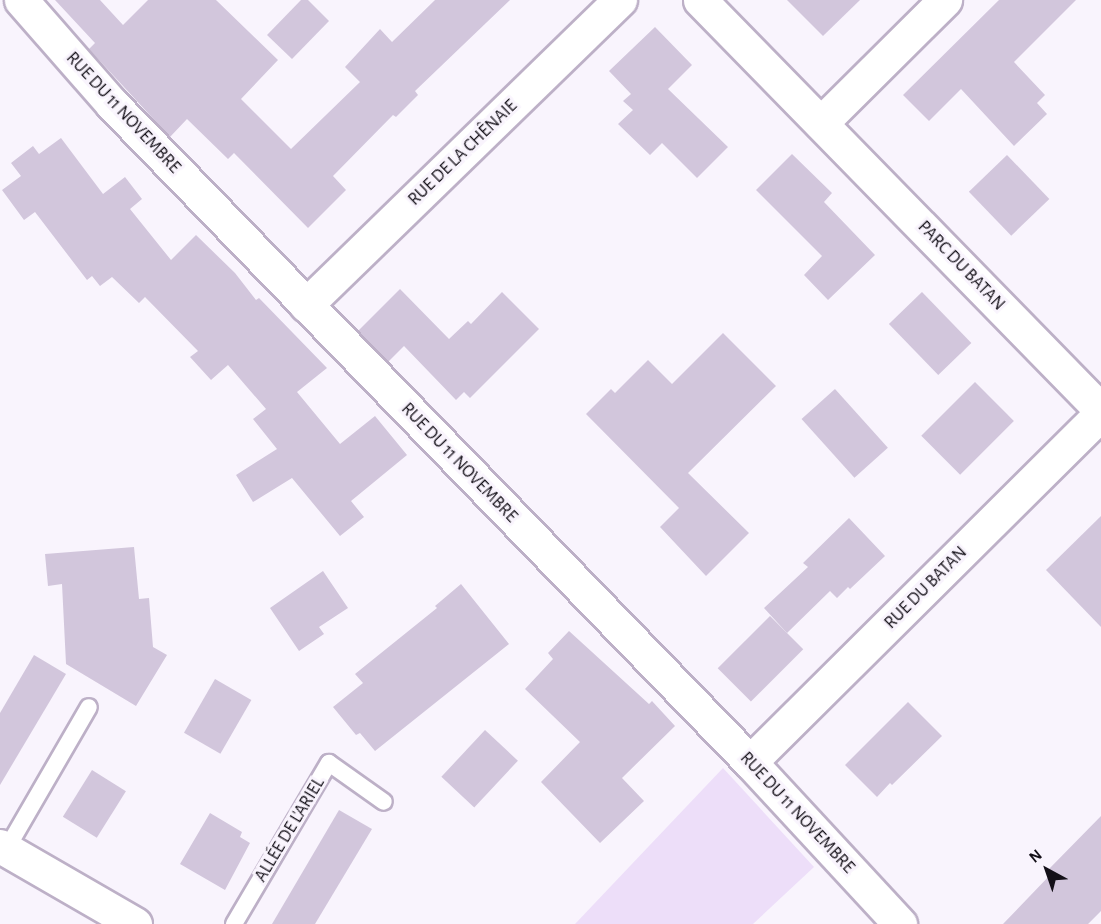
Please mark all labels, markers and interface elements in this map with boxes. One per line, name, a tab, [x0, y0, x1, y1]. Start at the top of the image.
street label: RUE DU 11 NOVEMBRE	[61, 48, 185, 178]
street label: RUE DE LA CHÊNAIE	[404, 95, 522, 211]
street label: PARC DU BATAN	[913, 217, 1009, 315]
street label: RUE DU 11 NOVEMBRE	[396, 399, 522, 527]
street label: RUE DU BATAN	[880, 542, 972, 634]
street label: RUE DU 11 NOVEMBRE	[735, 748, 859, 878]
street label: ALLÉE DE L'ARIEL	[250, 774, 330, 886]
north arrow	[1017, 840, 1077, 900]
text: N	[1026, 847, 1045, 866]

